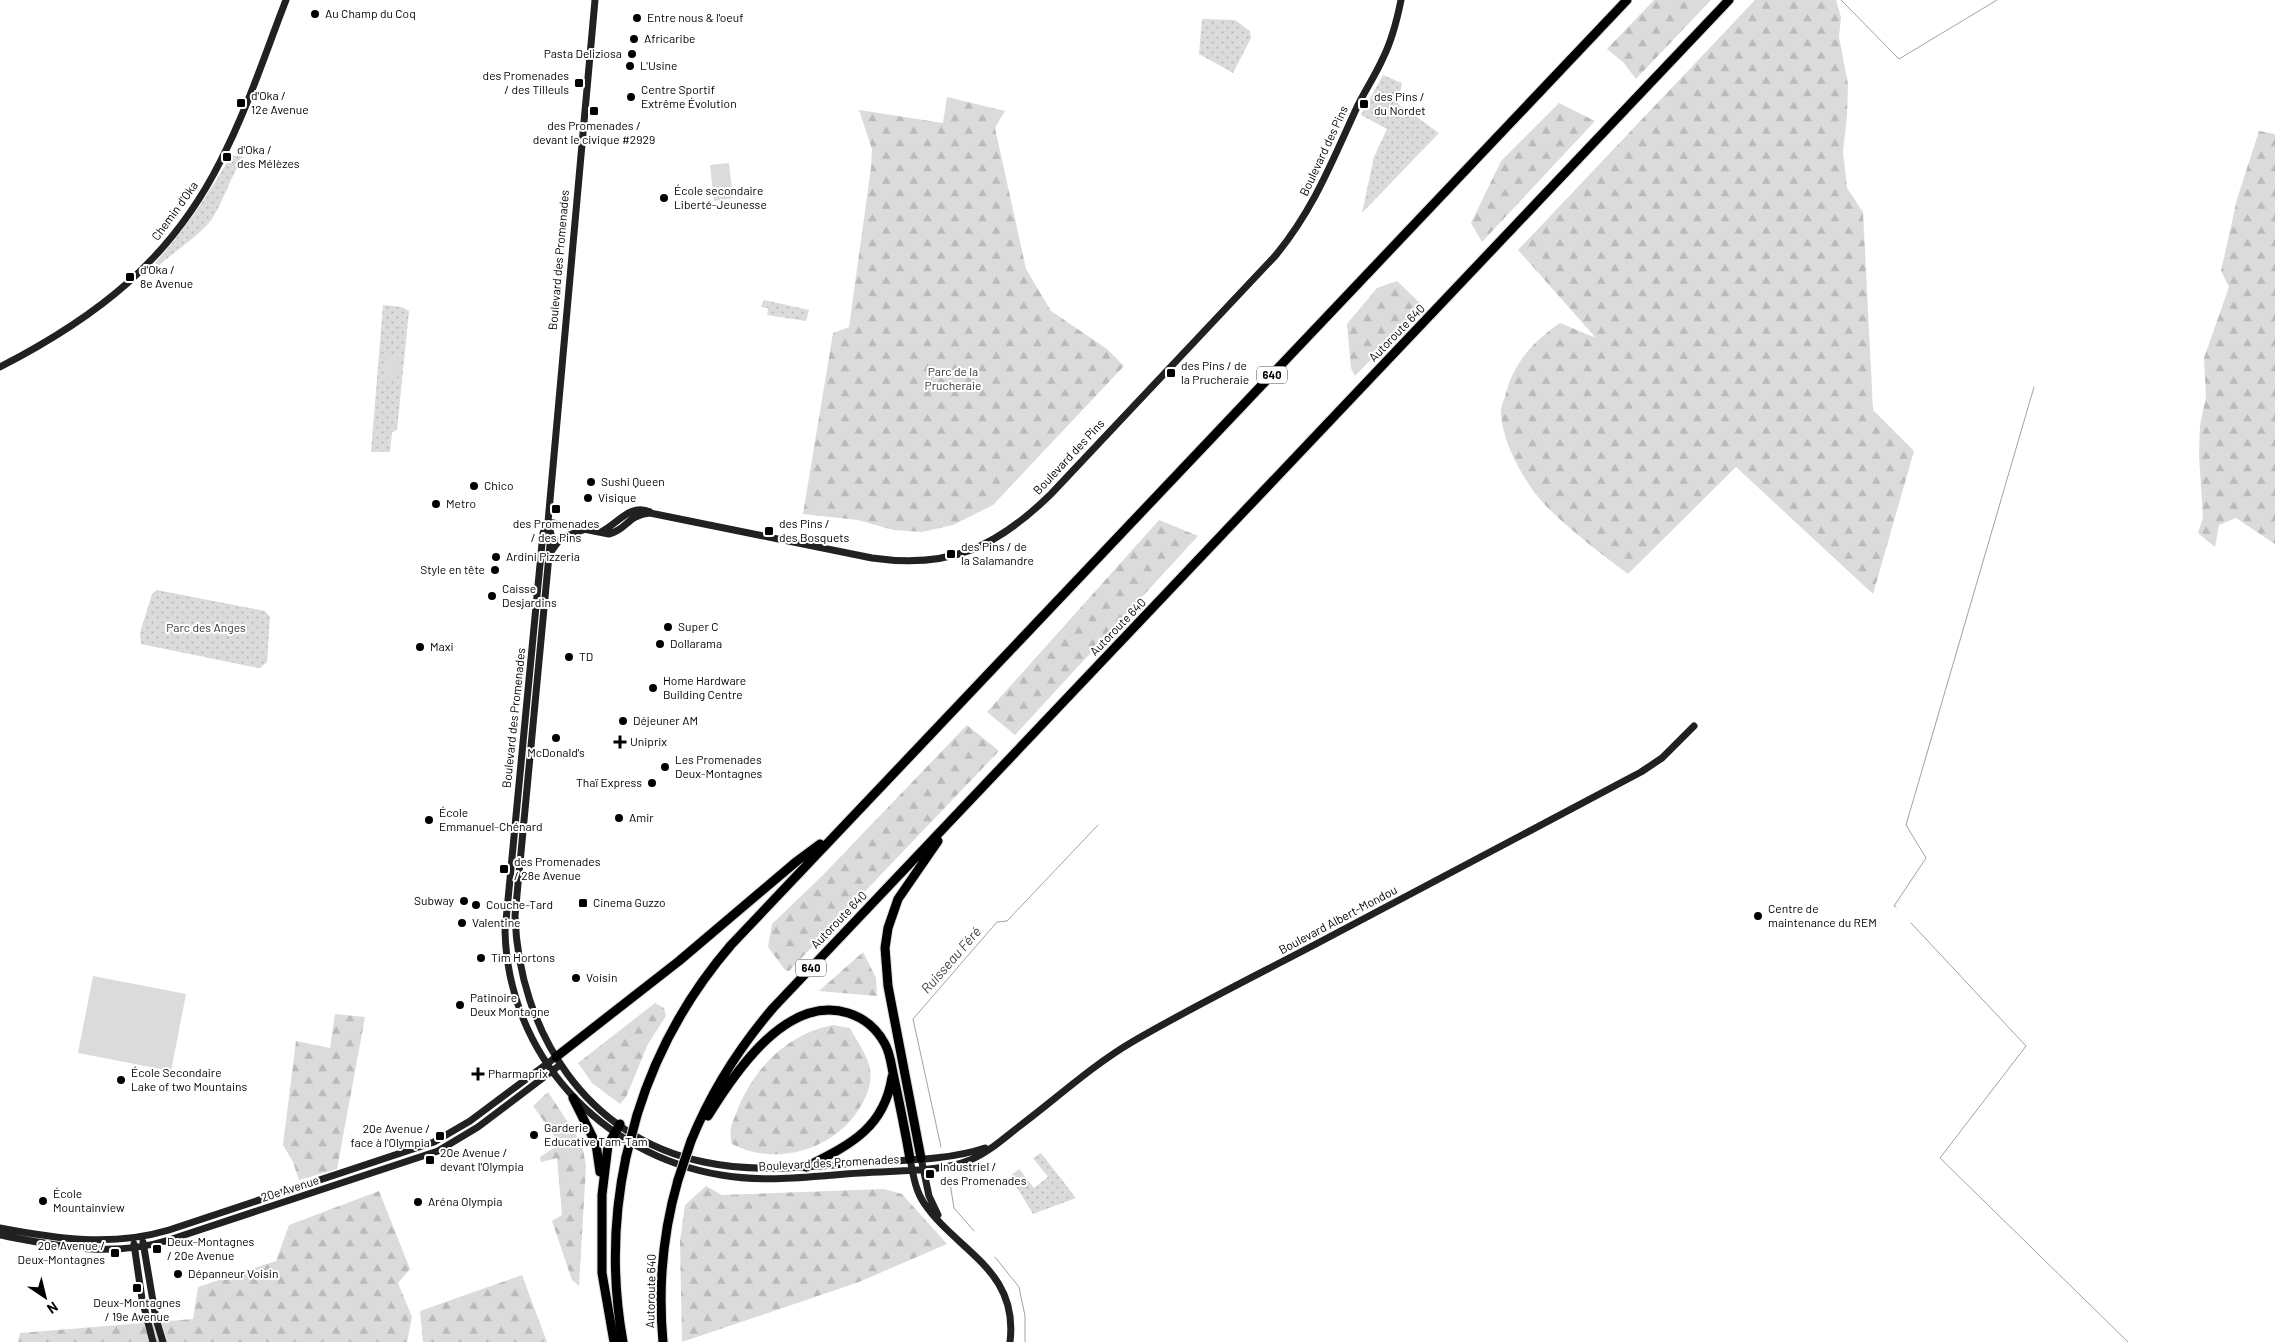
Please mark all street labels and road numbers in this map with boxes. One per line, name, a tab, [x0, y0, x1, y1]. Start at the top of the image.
street label: Boulevard des Pins	[1296, 103, 1350, 198]
street label: Chemin d'Oka	[148, 178, 200, 243]
street label: Boulevard des Promenades	[545, 189, 571, 331]
street label: Autoroute 640	[1365, 301, 1427, 364]
road number: 640	[1257, 366, 1287, 384]
street label: Boulevard des Pins	[1030, 416, 1107, 497]
street label: Autoroute 640	[1086, 595, 1148, 658]
street label: Boulevard des Promenades	[499, 647, 527, 789]
street label: Boulevard Albert-Mondou	[1276, 882, 1399, 956]
street label: Autoroute 640	[807, 888, 869, 951]
road number: 640	[796, 960, 826, 976]
street label: Boulevard des Promenades	[758, 1151, 900, 1173]
street label: 20e Avenue	[259, 1172, 320, 1204]
street label: Autoroute 640	[642, 1254, 658, 1328]

